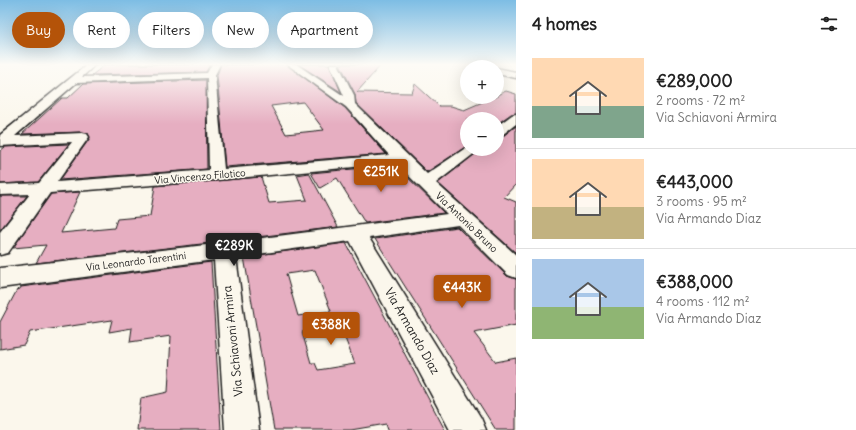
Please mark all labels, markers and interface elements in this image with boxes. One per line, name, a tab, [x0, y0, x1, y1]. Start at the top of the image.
chip: Buy	[12, 12, 65, 48]
chip: Rent	[73, 12, 130, 48]
chip: Filters	[138, 12, 204, 48]
chip: New	[212, 12, 269, 48]
chip: Apartment	[277, 12, 373, 48]
text: 4 homes	[532, 13, 597, 35]
icon: filters	[818, 13, 840, 35]
map controls	[460, 60, 504, 156]
button: +	[460, 60, 504, 104]
text: €289,000	[656, 70, 733, 92]
icon: home	[564, 74, 612, 122]
text: 2 rooms · 72 m²	[656, 92, 745, 109]
text: Via Schiavoni Armira	[656, 109, 777, 126]
button: −	[460, 112, 504, 156]
pin: €251K	[353, 159, 409, 193]
text: €251K	[363, 163, 399, 180]
street label: Via Vincenzo Filotico	[154, 166, 247, 187]
text: €443,000	[656, 171, 733, 193]
icon: home	[564, 175, 612, 223]
street label: Via Antonio Bruno	[433, 189, 501, 256]
text: 3 rooms · 95 m²	[656, 193, 747, 210]
text: Via Armando Diaz	[656, 210, 761, 227]
pin: €289K	[206, 233, 262, 267]
text: €289K	[215, 237, 253, 254]
street label: Via Leonardo Tarentini	[85, 249, 187, 274]
text: €388,000	[656, 271, 733, 293]
pin: €443K	[434, 275, 490, 309]
icon: home	[564, 275, 612, 323]
text: €443K	[443, 279, 481, 296]
street label: Via Schiavoni Armira	[219, 285, 246, 397]
street label: Via Armando Diaz	[382, 285, 443, 377]
text: 4 rooms · 112 m²	[656, 293, 750, 310]
text: Via Armando Diaz	[656, 310, 761, 327]
pin: €388K	[303, 312, 359, 346]
text: €388K	[312, 316, 350, 333]

